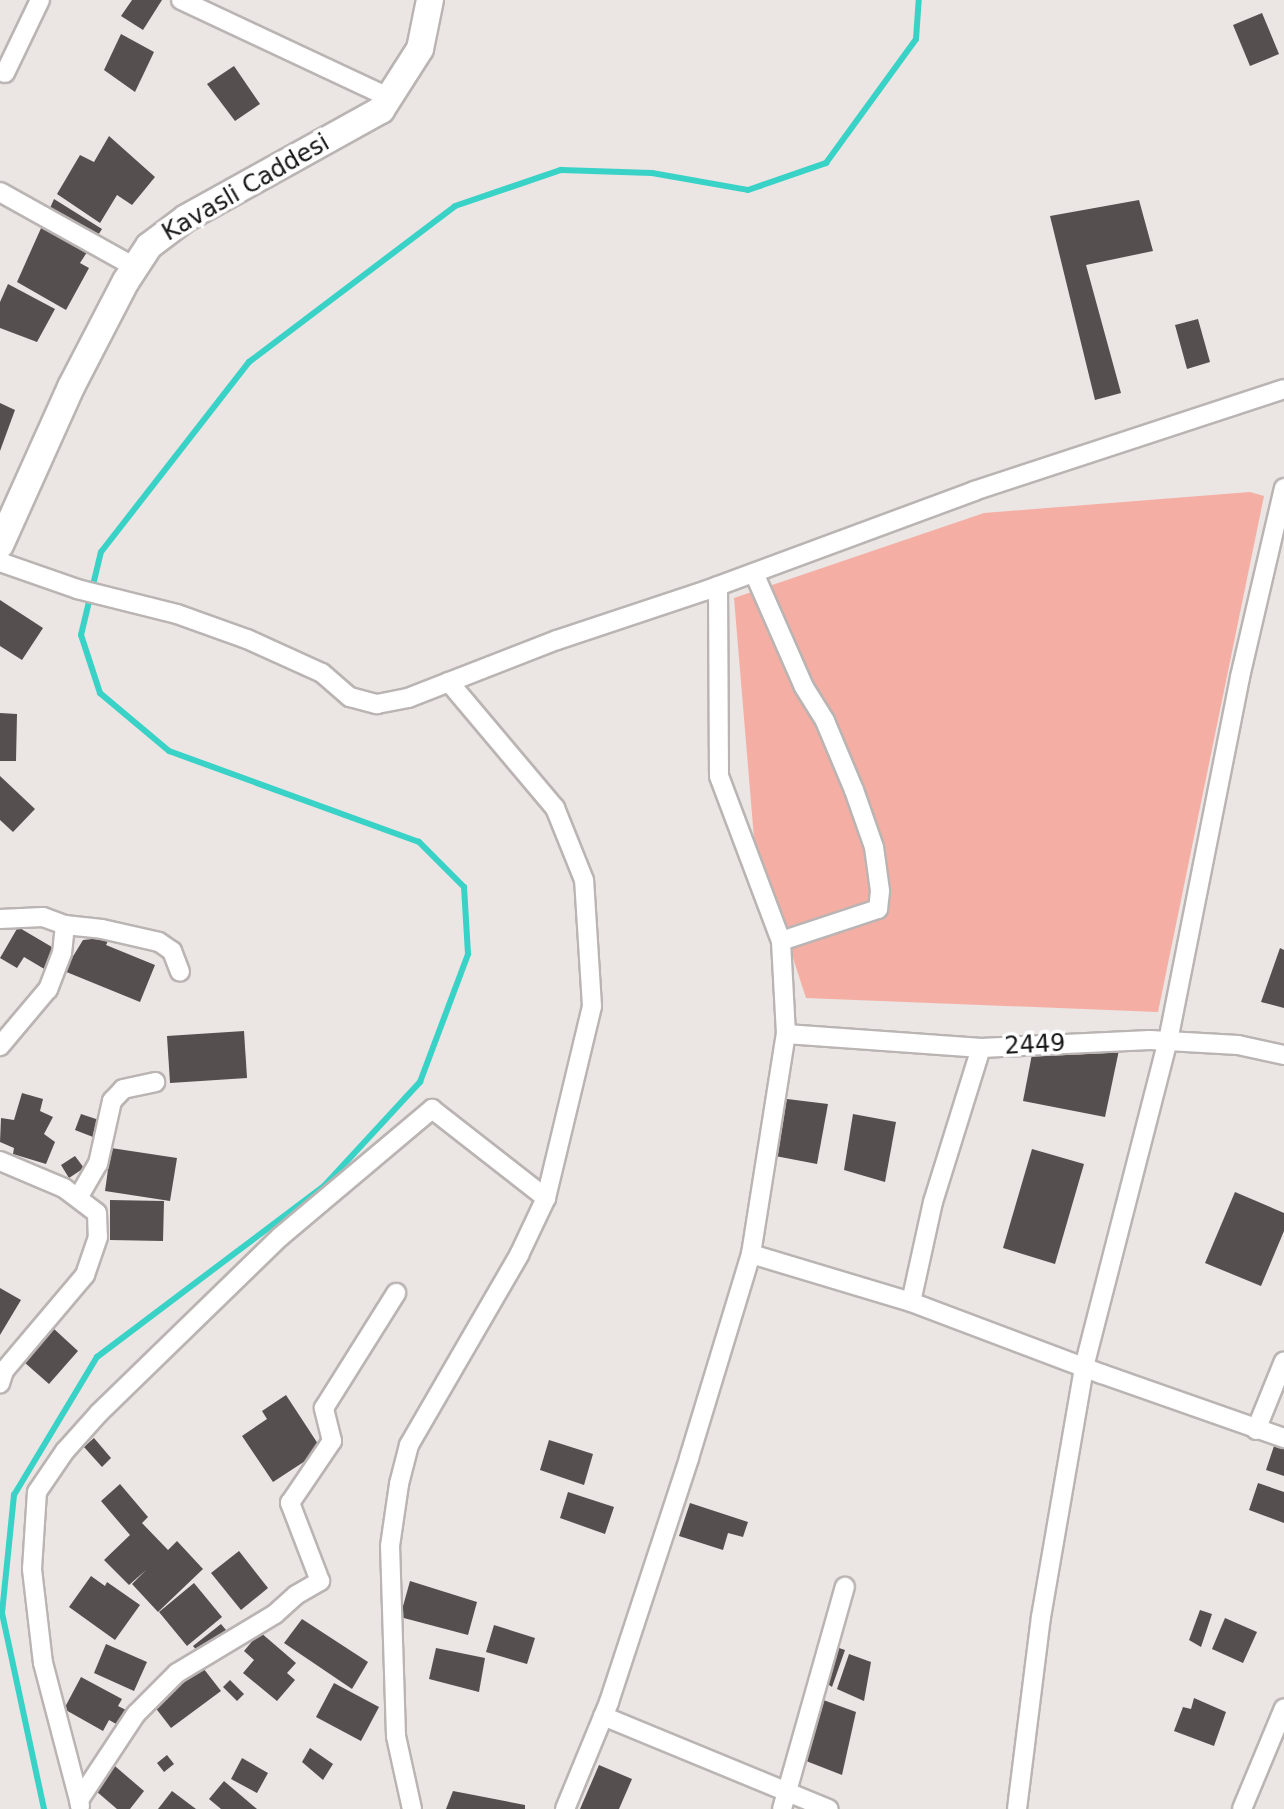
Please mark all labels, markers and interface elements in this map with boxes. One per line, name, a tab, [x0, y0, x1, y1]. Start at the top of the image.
street label: Kavasli Caddesi	[157, 128, 335, 248]
street label: 2449	[1004, 1029, 1066, 1061]

